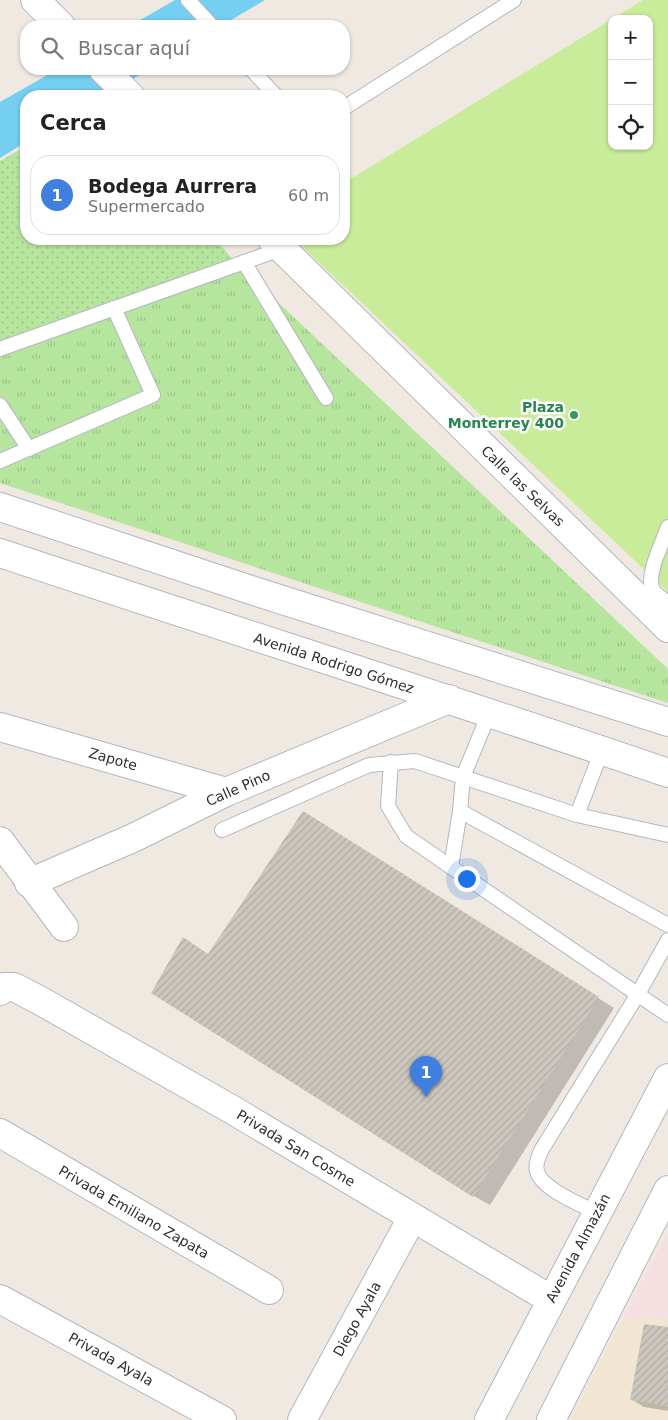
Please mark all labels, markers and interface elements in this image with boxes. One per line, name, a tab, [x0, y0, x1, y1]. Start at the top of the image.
map controls	[608, 15, 653, 150]
button: +	[608, 15, 653, 60]
search box	[20, 20, 350, 75]
icon: search	[38, 34, 66, 62]
text: Buscar aquí	[78, 37, 190, 59]
button: −	[608, 60, 653, 105]
button: locate	[608, 105, 653, 150]
text: Cerca	[40, 111, 107, 135]
text: Bodega Aurrera	[88, 175, 257, 197]
text: 1	[51, 186, 63, 205]
text: 60 m	[288, 186, 329, 205]
text: Supermercado	[88, 197, 205, 216]
place label: Plaza Monterrey 400	[448, 399, 564, 431]
marker: Plaza Monterrey 400	[568, 409, 580, 421]
street label: Calle las Selvas	[478, 442, 568, 530]
street label: Avenida Rodrigo Gómez	[252, 630, 416, 696]
street label: Zapote	[87, 744, 139, 774]
street label: Calle Pino	[203, 767, 273, 809]
your location	[454, 866, 480, 892]
pin: 1	[410, 1056, 442, 1097]
street label: Privada San Cosme	[234, 1106, 358, 1190]
street label: Privada Emiliano Zapata	[56, 1162, 212, 1262]
street label: Avenida Almazán	[543, 1191, 613, 1305]
street label: Diego Ayala	[330, 1279, 384, 1359]
street label: Privada Ayala	[66, 1329, 156, 1389]

